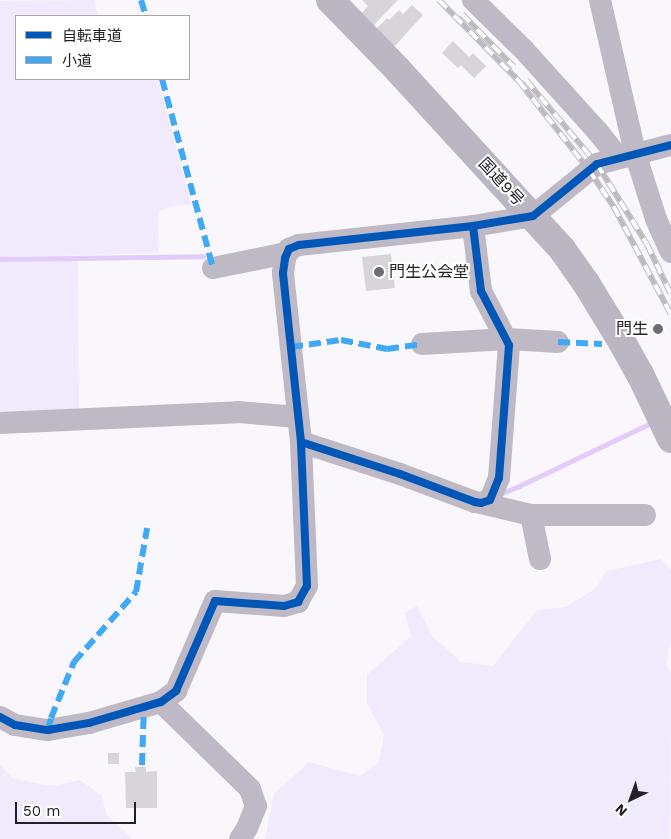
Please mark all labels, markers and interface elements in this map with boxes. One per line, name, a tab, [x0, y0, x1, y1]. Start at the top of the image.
legend	[15, 15, 190, 80]
text: 自転車道	[62, 27, 122, 45]
text: 小道	[62, 52, 92, 70]
street label: 国道9号	[474, 154, 528, 210]
place label: 門生公会堂	[389, 262, 469, 282]
marker: 門生公会堂	[373, 266, 385, 278]
place label: 門生	[616, 319, 648, 339]
marker: 門生	[652, 323, 664, 335]
north arrow	[606, 774, 656, 824]
scale bar	[18, 792, 139, 824]
text: N	[612, 801, 630, 820]
text: 50 m	[23, 802, 60, 820]

